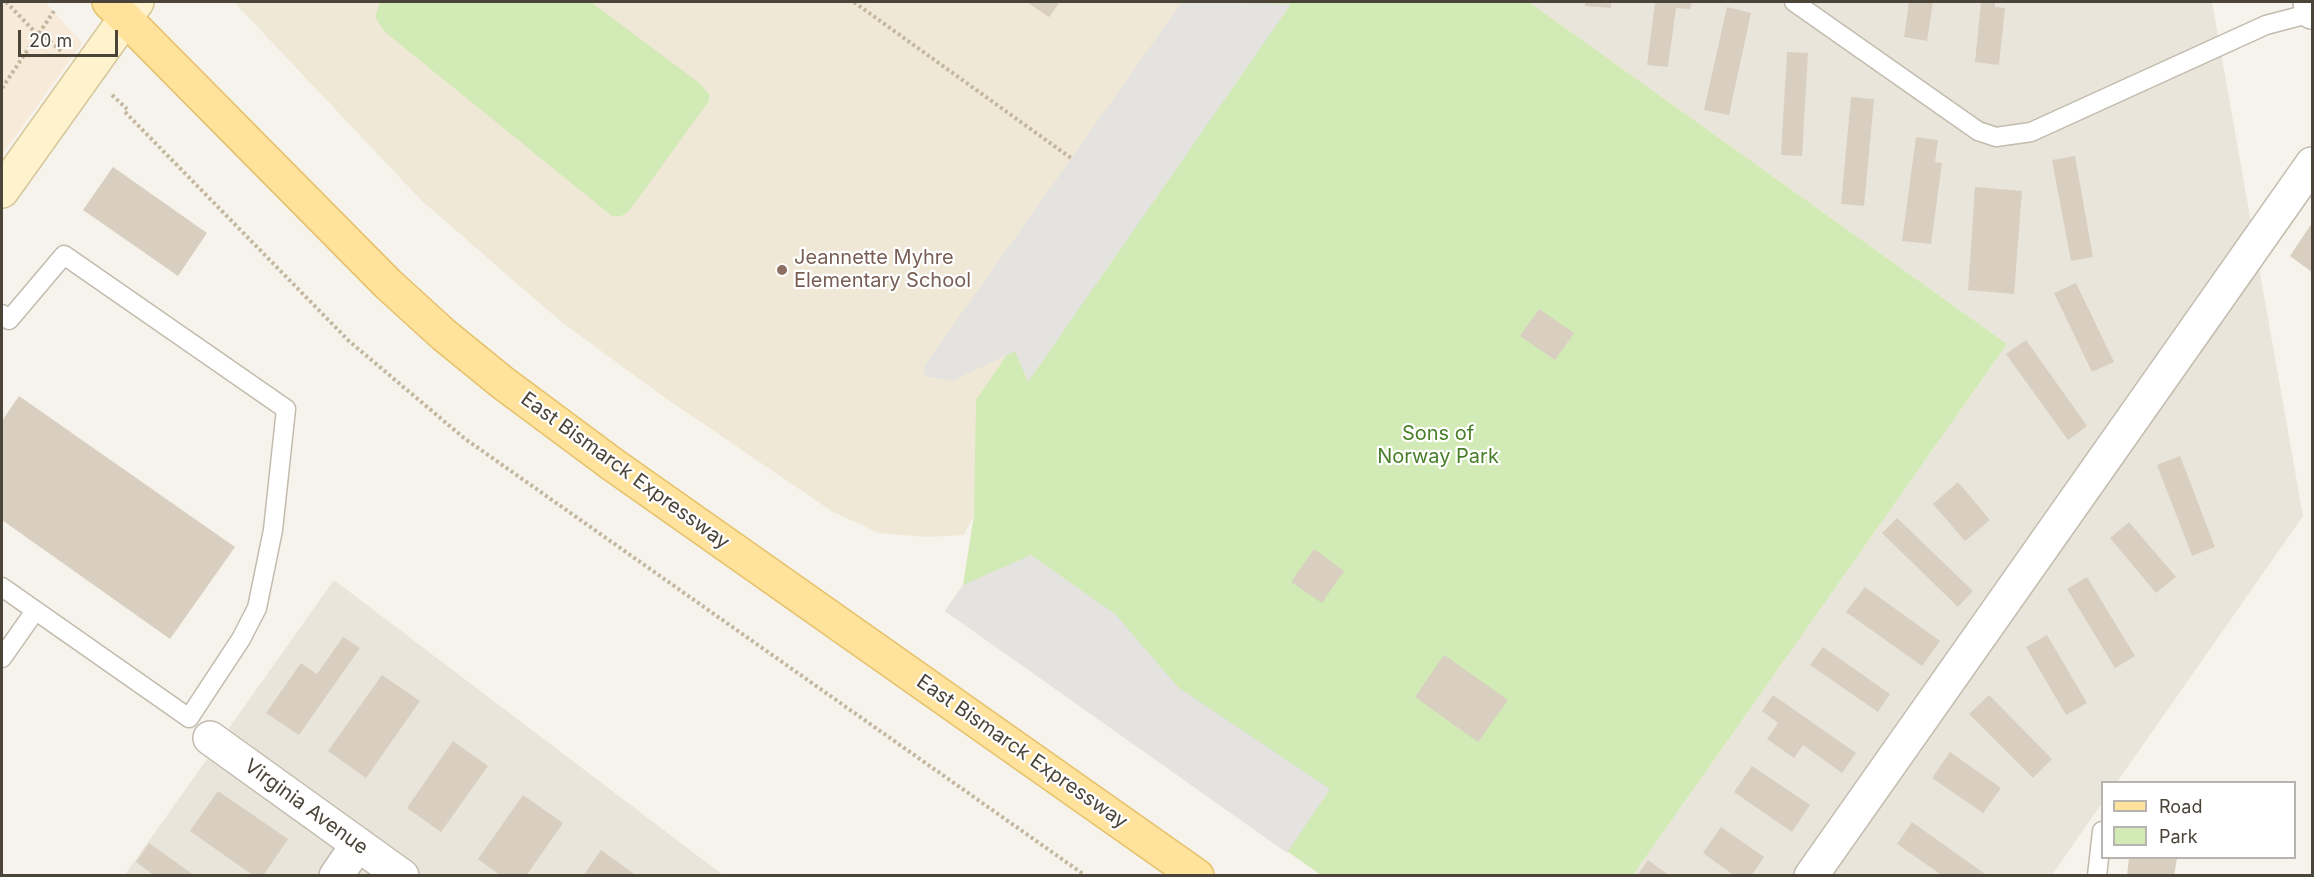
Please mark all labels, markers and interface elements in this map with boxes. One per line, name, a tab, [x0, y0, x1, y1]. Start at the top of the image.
scale bar	[21, 18, 122, 56]
text: 20 m	[29, 30, 72, 51]
place label: Jeannette Myhre Elementary School	[794, 246, 971, 293]
marker: Jeannette Myhre Elementary School	[775, 263, 789, 277]
street label: East Bismarck Expressway	[516, 387, 734, 555]
park label: Sons of Norway Park	[1377, 422, 1499, 469]
street label: East Bismarck Expressway	[912, 670, 1132, 834]
street label: Virginia Avenue	[240, 754, 372, 860]
legend	[2101, 781, 2296, 859]
text: Road	[2159, 796, 2202, 817]
text: Park	[2159, 826, 2198, 847]

